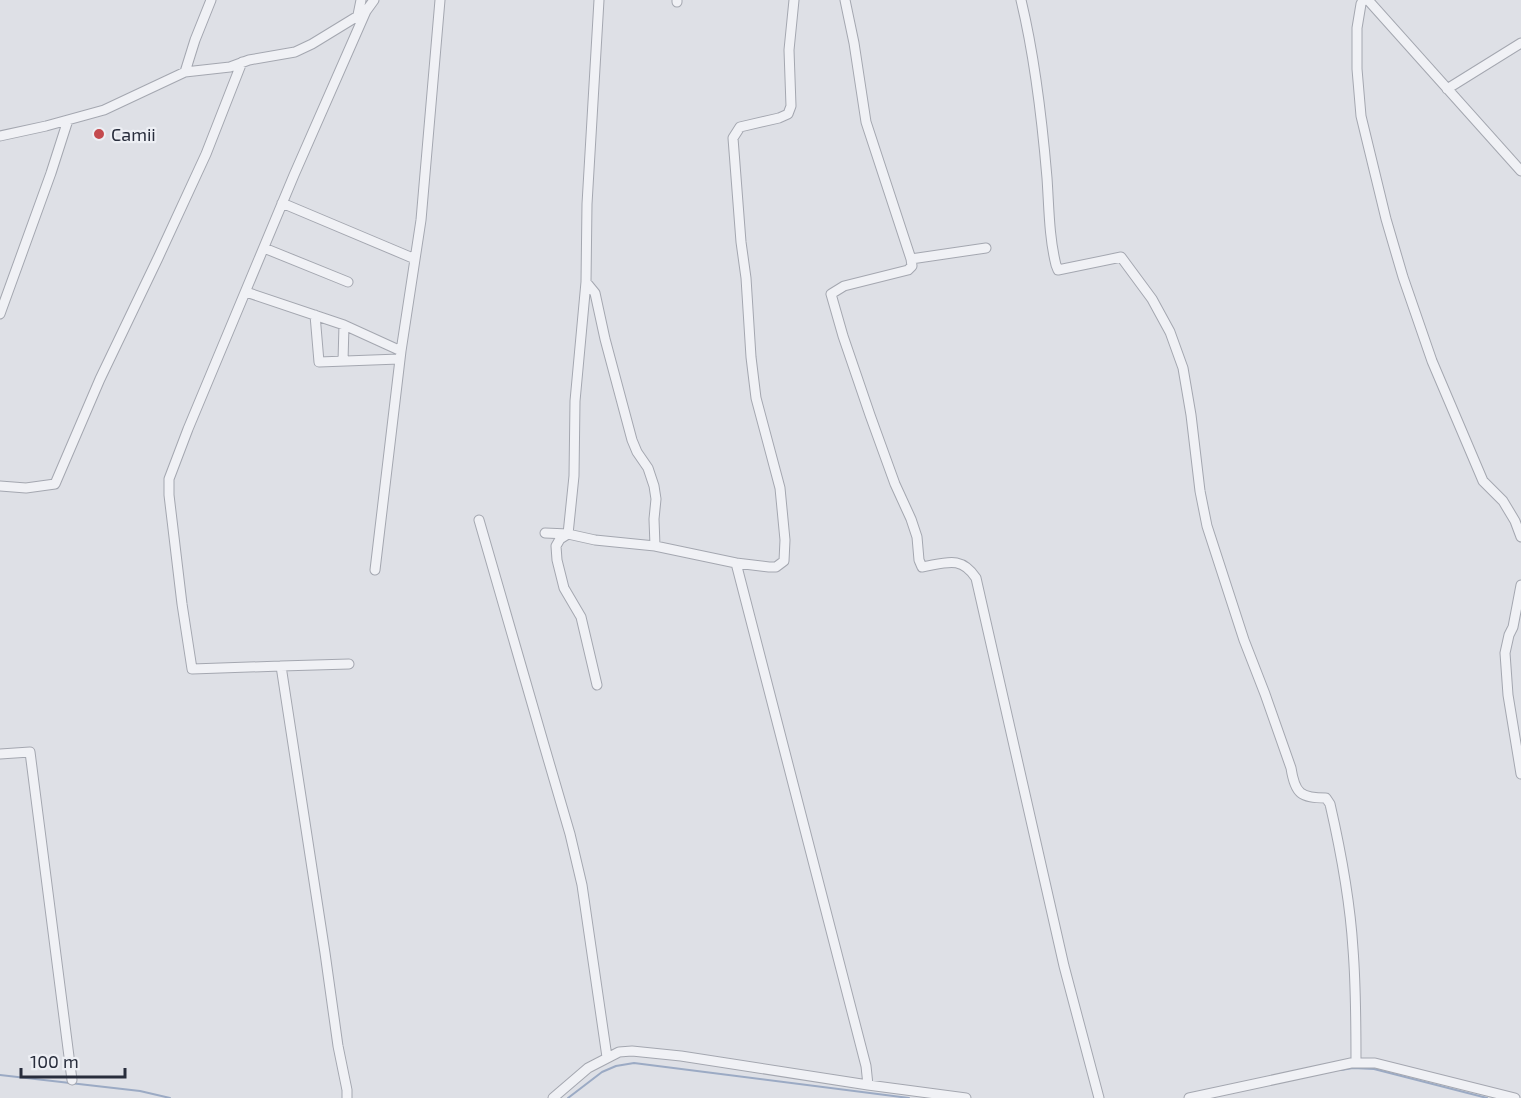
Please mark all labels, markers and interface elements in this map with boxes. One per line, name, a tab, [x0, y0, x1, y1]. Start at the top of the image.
place label: Camii	[111, 123, 156, 145]
marker: Camii	[92, 127, 106, 141]
scale bar	[21, 1041, 124, 1079]
text: 100 m	[30, 1050, 79, 1072]

